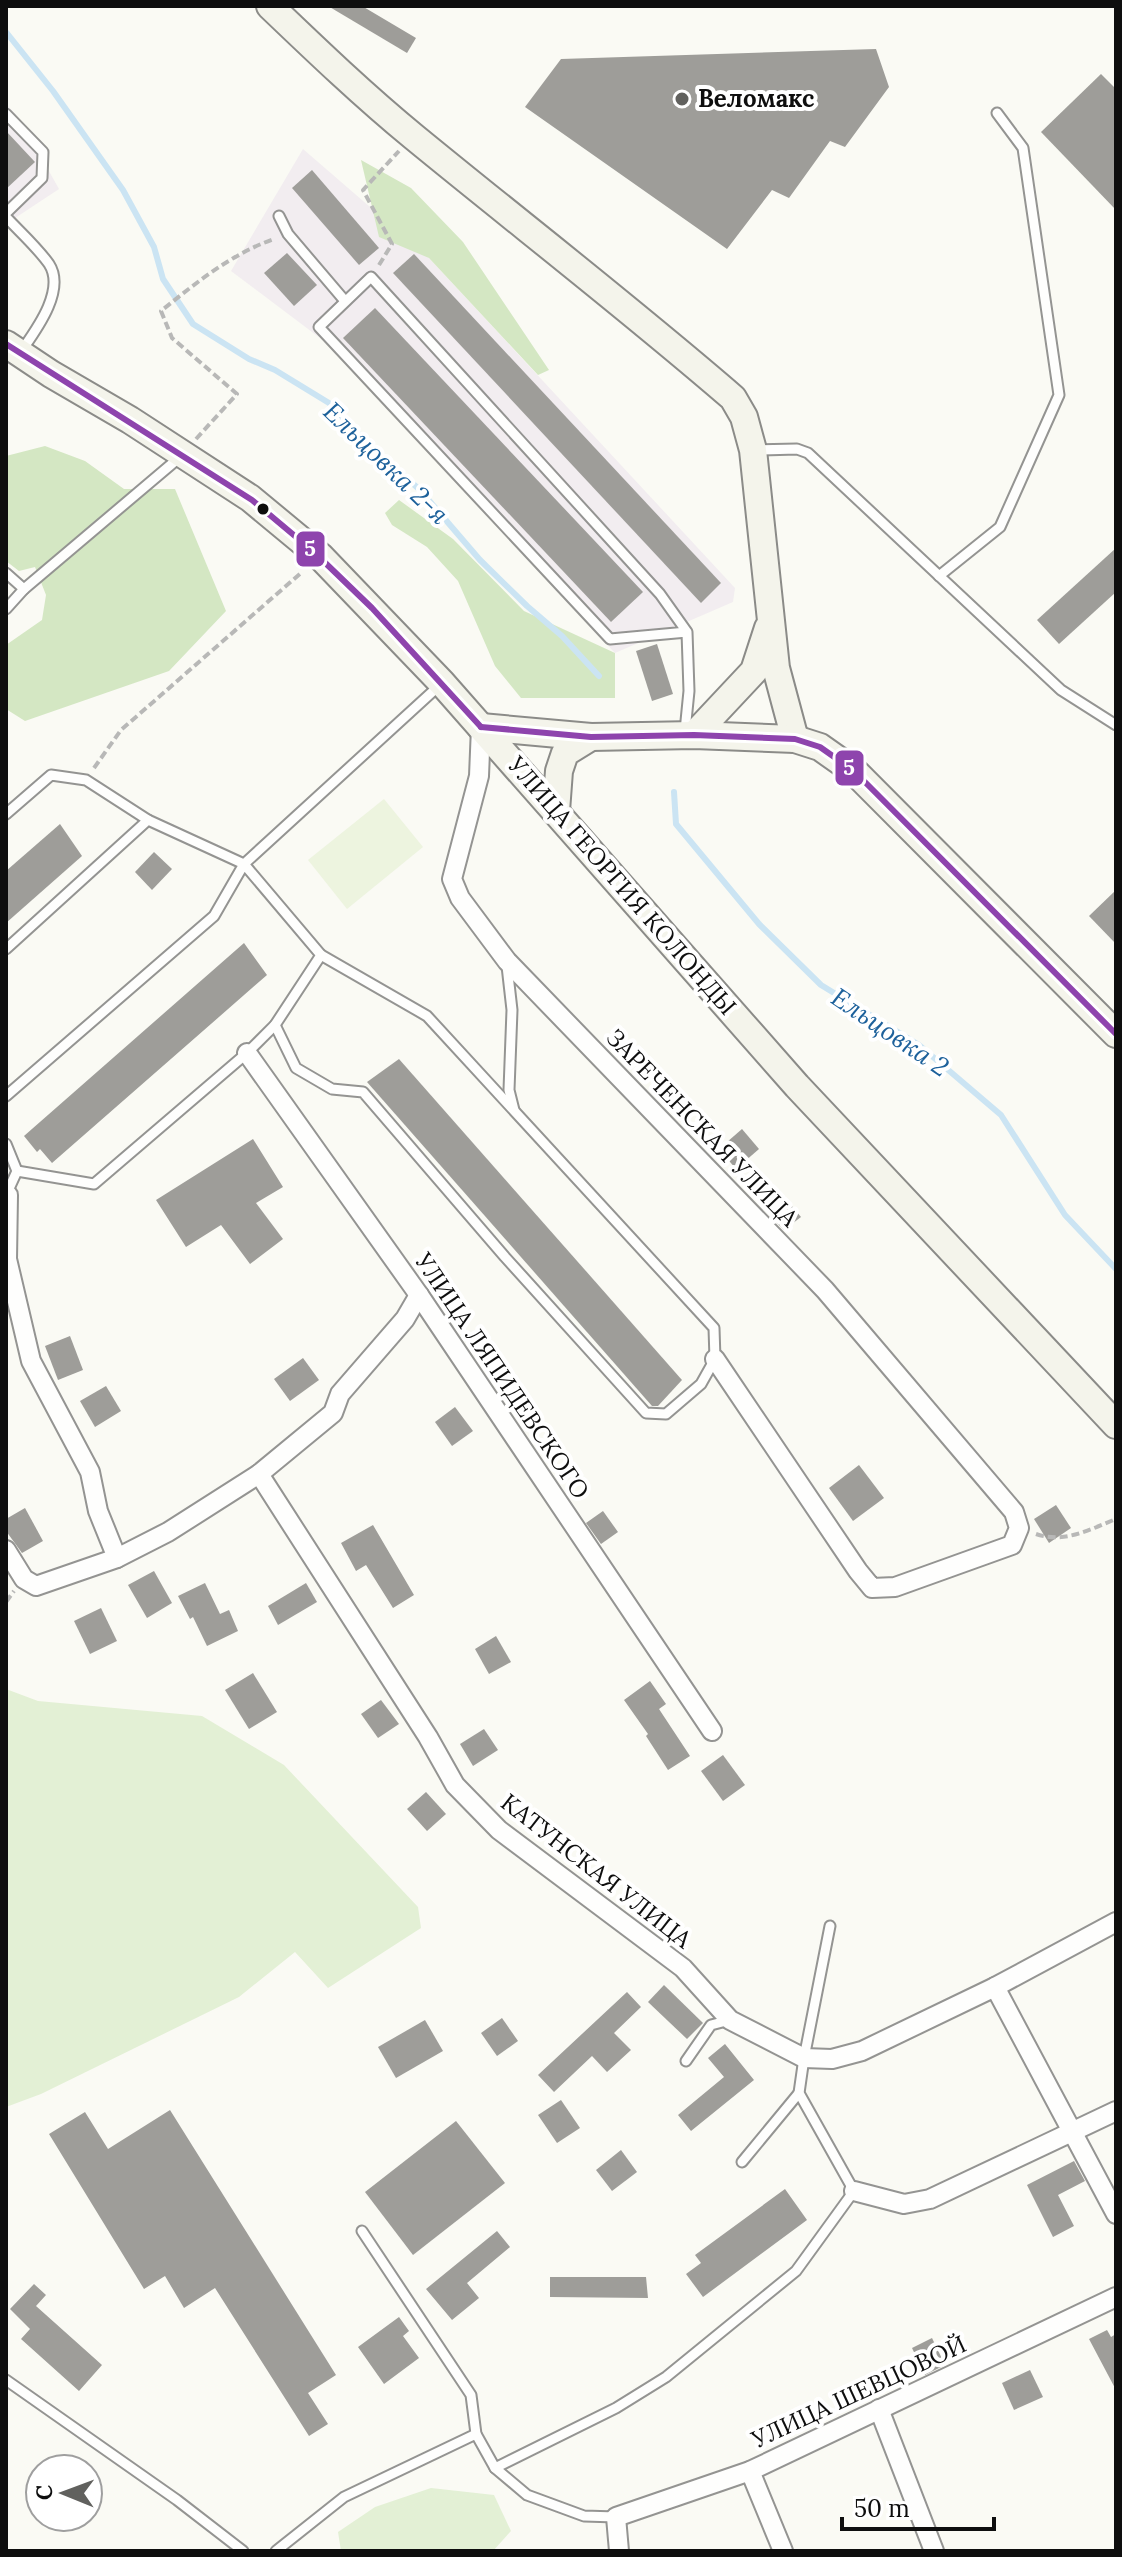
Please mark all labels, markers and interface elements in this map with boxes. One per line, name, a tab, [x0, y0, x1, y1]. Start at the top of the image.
place label: Веломакс	[698, 83, 815, 114]
marker: Веломакс	[673, 90, 691, 108]
water label: Ельцовка 2-я	[317, 395, 456, 531]
unlabelled marker	[255, 501, 271, 517]
line badge: 5	[295, 530, 326, 568]
text: 5	[304, 534, 316, 562]
street label: УЛИЦА ГЕОРГИЯ КОЛОНДЫ	[501, 749, 743, 1021]
line badge: 5	[834, 749, 865, 787]
text: 5	[843, 753, 855, 781]
water label: Ельцовка 2	[825, 980, 956, 1083]
street label: ЗАРЕЧЕНСКАЯ УЛИЦА	[600, 1022, 806, 1234]
street label: УЛИЦА ЛЯПИДЕВСКОГО	[408, 1246, 596, 1505]
street label: КАТУНСКАЯ УЛИЦА	[495, 1787, 699, 1955]
street label: УЛИЦА ШЕВЦОВОЙ	[746, 2328, 971, 2455]
north arrow	[24, 2453, 104, 2533]
scale bar	[842, 2481, 994, 2531]
text: С	[30, 2485, 58, 2500]
text: 50 m	[854, 2493, 910, 2524]

